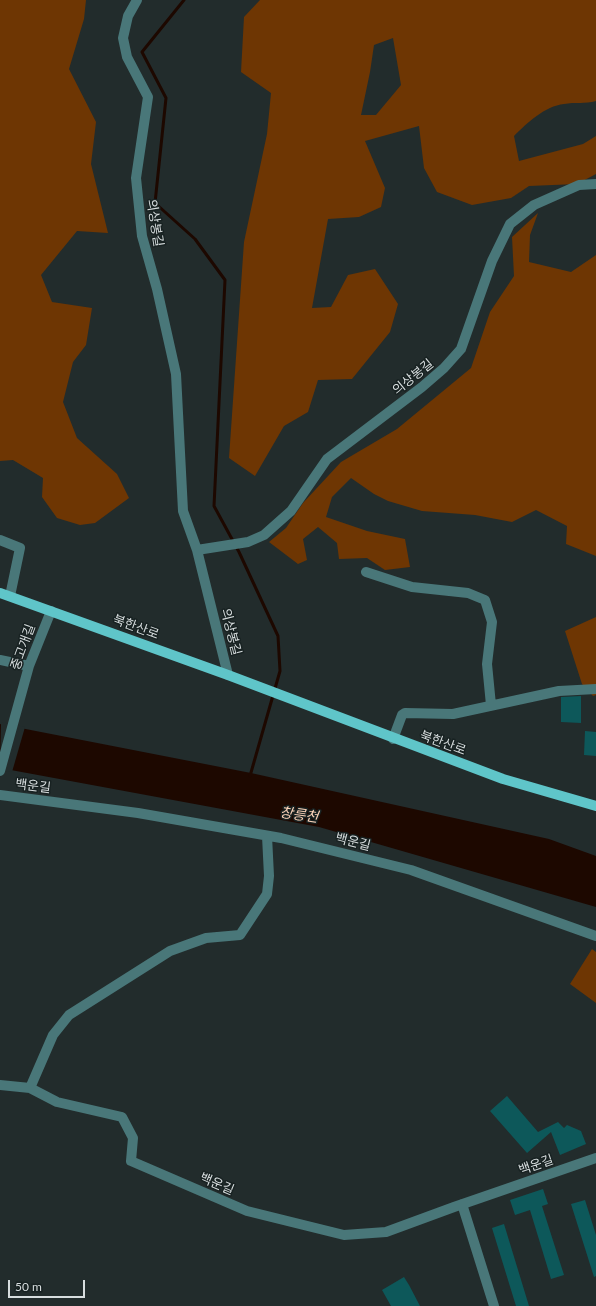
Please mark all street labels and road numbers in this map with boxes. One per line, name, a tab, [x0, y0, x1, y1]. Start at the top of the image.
street label: 의상봉길	[144, 198, 166, 248]
street label: 의상봉길	[390, 356, 436, 398]
street label: 의상봉길	[218, 607, 244, 657]
street label: 북한산로	[111, 611, 161, 643]
street label: 중고개길	[7, 622, 39, 672]
street label: 북한산로	[418, 727, 468, 759]
street label: 백운길	[14, 776, 52, 796]
street label: 백운길	[334, 830, 372, 854]
street label: 백운길	[516, 1152, 556, 1178]
street label: 백운길	[197, 1170, 237, 1198]

